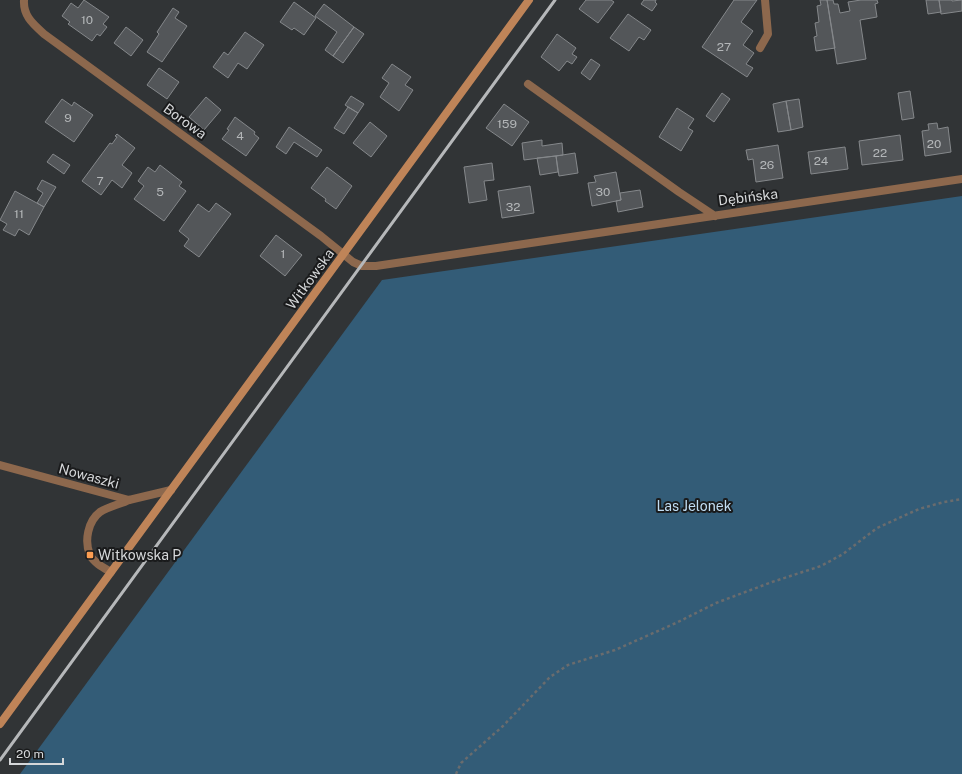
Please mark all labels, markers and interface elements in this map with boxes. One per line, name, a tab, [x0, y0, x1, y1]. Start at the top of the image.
house number: 10	[81, 13, 93, 27]
house number: 27	[717, 40, 731, 54]
street label: Borowa	[160, 100, 210, 142]
house number: 9	[64, 111, 72, 125]
house number: 159	[497, 117, 517, 131]
house number: 4	[236, 129, 244, 143]
house number: 20	[927, 137, 941, 151]
house number: 22	[873, 146, 887, 160]
house number: 24	[814, 154, 829, 168]
house number: 26	[760, 158, 774, 172]
house number: 7	[96, 174, 104, 188]
house number: 5	[156, 185, 164, 199]
house number: 30	[596, 185, 610, 199]
street label: Dębińska	[717, 185, 779, 209]
house number: 32	[506, 200, 520, 214]
house number: 11	[14, 207, 24, 221]
street label: Witkowska	[283, 246, 337, 312]
house number: 1	[281, 247, 285, 261]
street label: Nowaszki	[57, 460, 121, 492]
park label: Las Jelonek	[656, 498, 732, 514]
place label: Witkowska P	[98, 547, 181, 563]
marker: Witkowska P	[85, 550, 95, 560]
scale bar	[10, 740, 63, 766]
text: 20 m	[16, 747, 44, 761]

